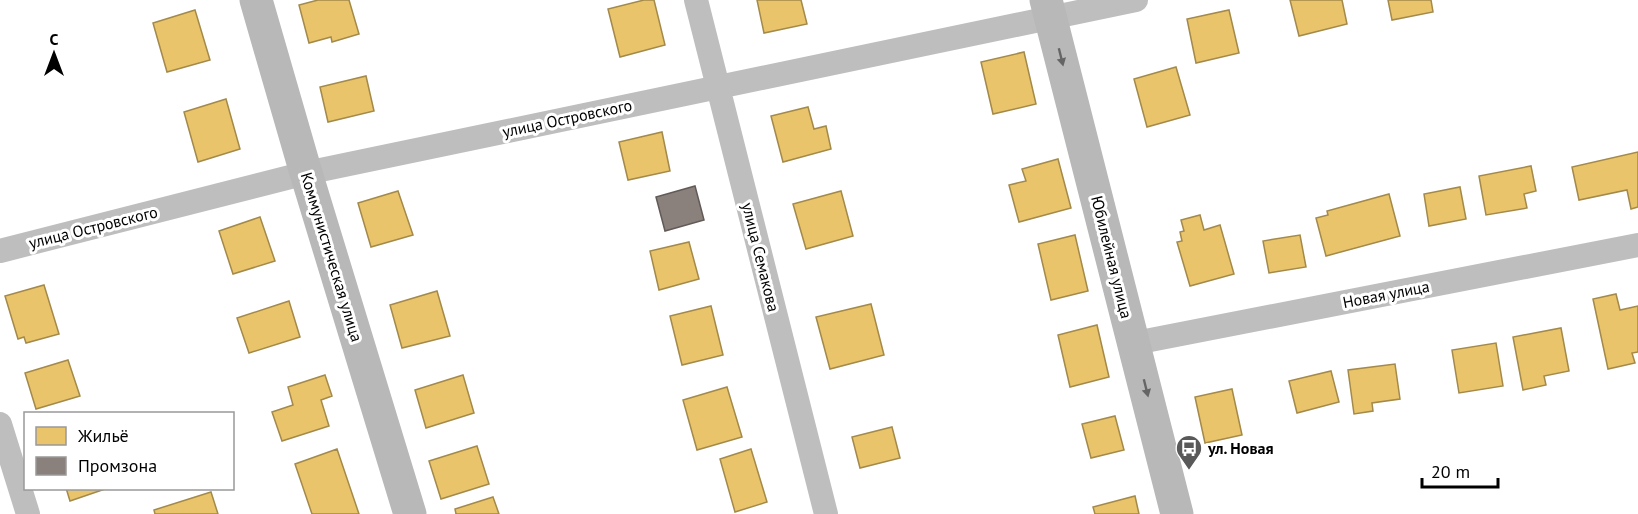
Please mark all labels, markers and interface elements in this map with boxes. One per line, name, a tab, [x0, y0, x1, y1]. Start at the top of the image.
north arrow	[24, 24, 84, 84]
text: С	[50, 29, 59, 49]
one-way arrow	[1057, 48, 1066, 66]
street label: улица Островского	[500, 94, 634, 142]
street label: Коммунистическая улица	[297, 170, 367, 344]
street label: Юбилейная улица	[1087, 194, 1137, 320]
street label: улица Семакова	[738, 200, 784, 314]
street label: улица Островского	[27, 201, 159, 253]
street label: Новая улица	[1341, 276, 1431, 312]
one-way arrow	[1141, 379, 1151, 397]
legend	[24, 412, 234, 490]
text: Жильё	[77, 424, 129, 447]
bus stop icon: ул. Новая	[1174, 433, 1204, 471]
place label: ул. Новая	[1207, 438, 1273, 458]
scale bar	[1422, 451, 1498, 489]
text: Промзона	[78, 454, 157, 477]
text: 20 m	[1431, 460, 1470, 483]

